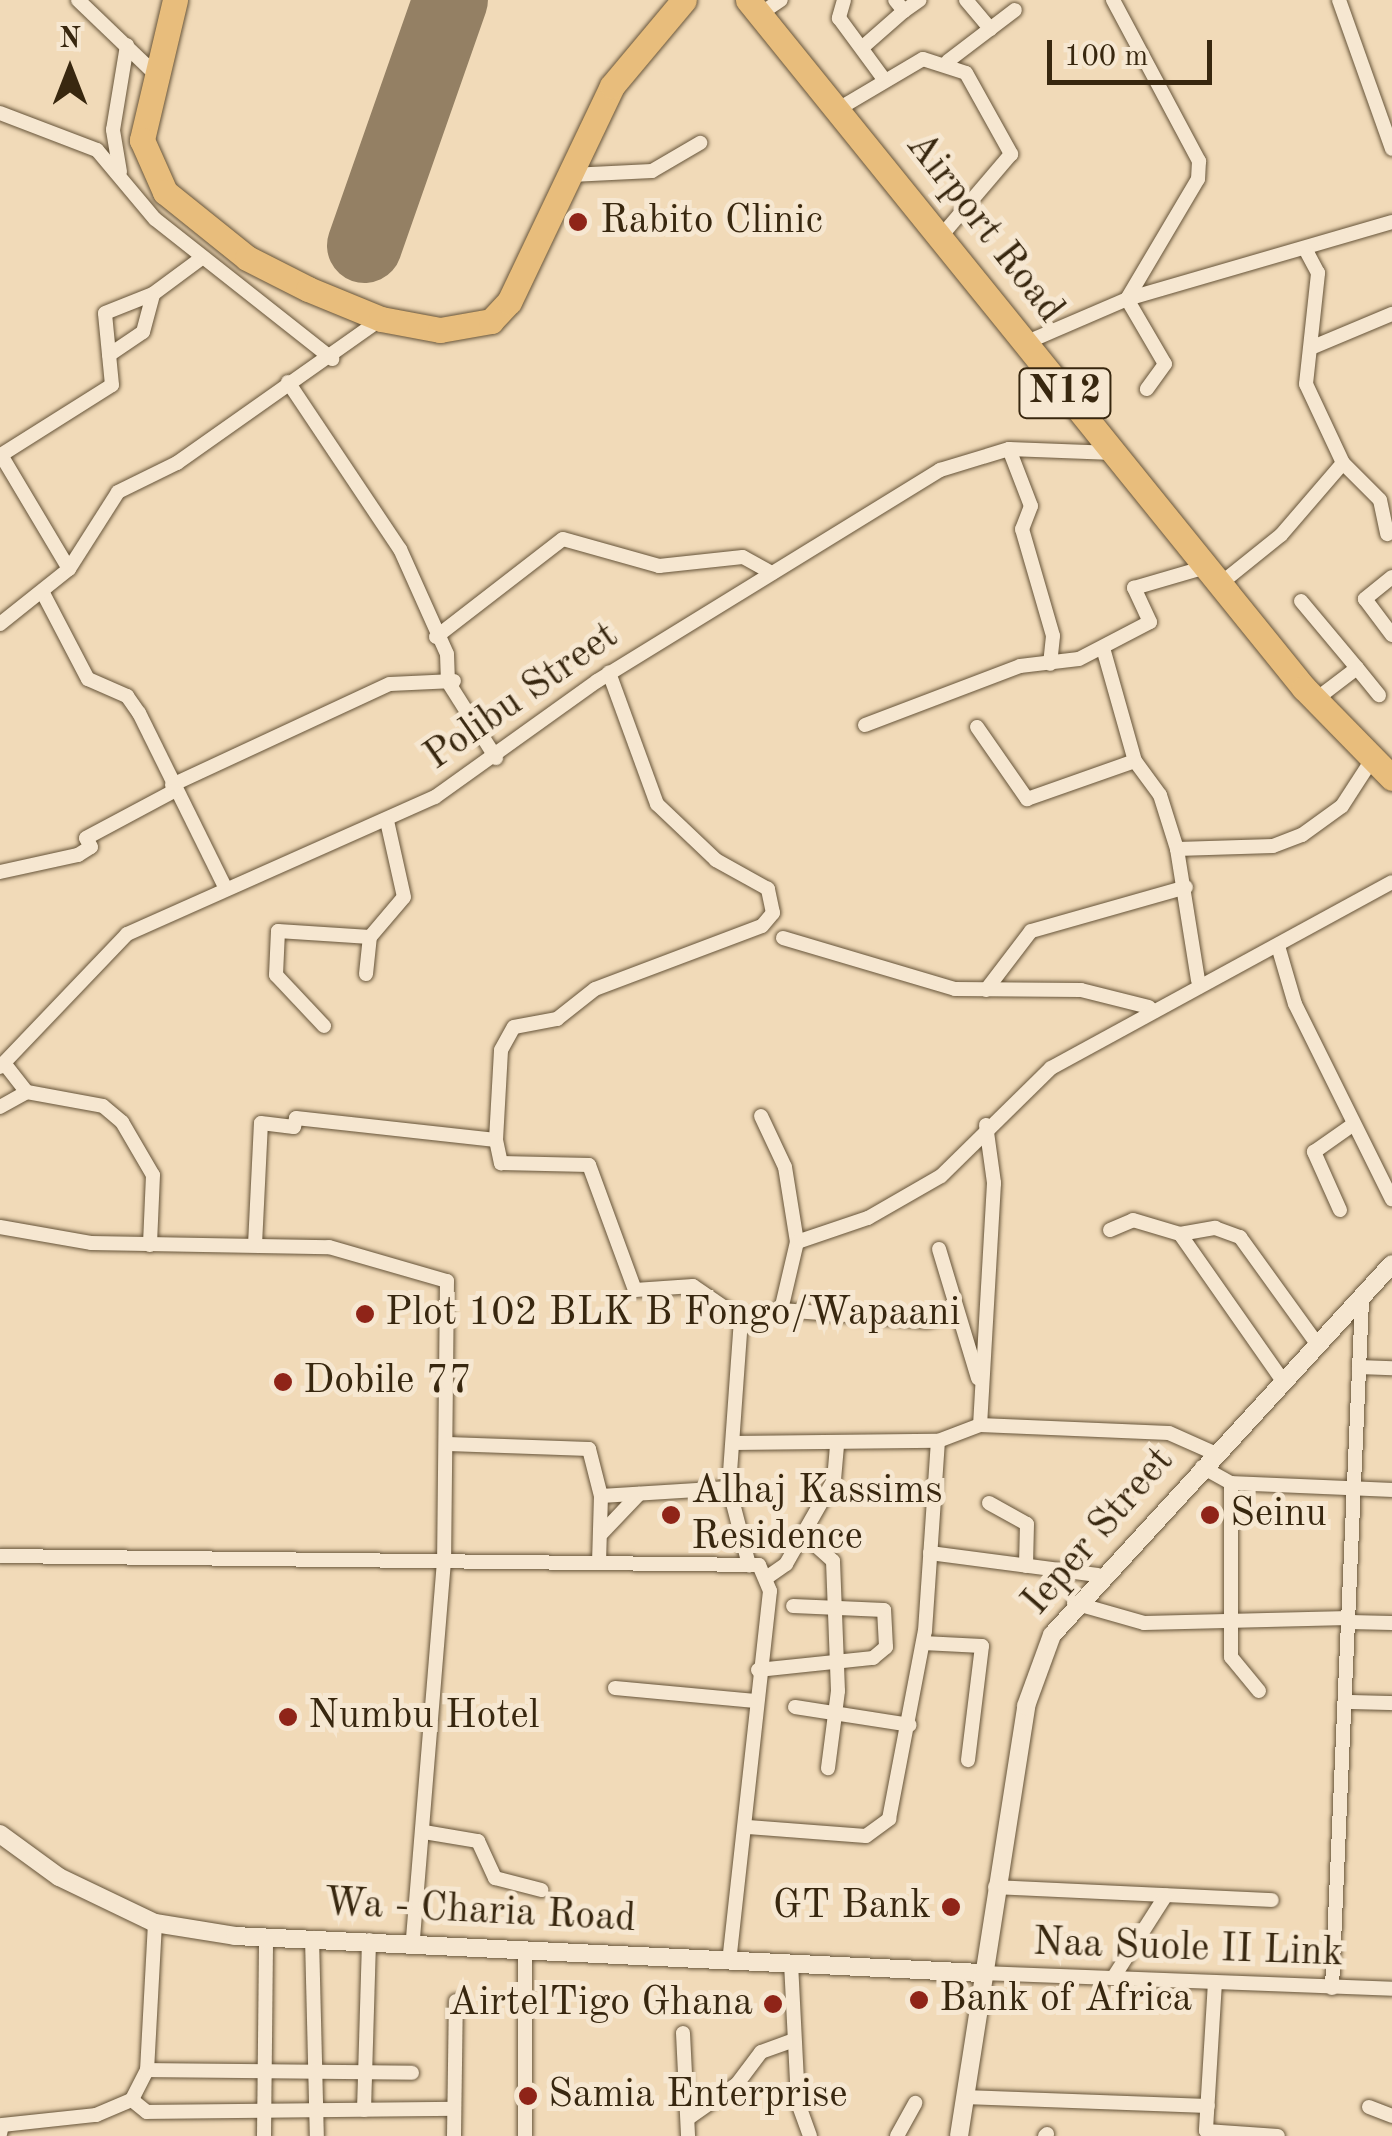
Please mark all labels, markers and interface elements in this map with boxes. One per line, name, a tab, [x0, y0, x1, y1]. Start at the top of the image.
north arrow	[20, 20, 120, 120]
scale bar	[1052, 20, 1217, 82]
text: N	[59, 26, 81, 54]
text: 100 m	[1064, 42, 1148, 72]
street label: Airport Road	[895, 123, 1073, 333]
place label: Rabito Clinic	[600, 198, 823, 246]
marker: Rabito Clinic	[565, 209, 591, 235]
road number: N12	[1018, 360, 1112, 426]
street label: Polibu Street	[416, 613, 628, 781]
place label: Plot 102 BLK B Fongo/Wapaani	[385, 1290, 960, 1338]
marker: Plot 102 BLK B Fongo/Wapaani	[354, 1303, 376, 1325]
place label: Dobile 77	[303, 1358, 472, 1406]
marker: Dobile 77	[272, 1371, 294, 1393]
street label: Ieper Street	[1013, 1438, 1185, 1626]
place label: Alhaj Kassims Residence	[691, 1468, 943, 1562]
place label: Seinu	[1230, 1491, 1327, 1539]
marker: Alhaj Kassims Residence	[660, 1504, 682, 1526]
marker: Seinu	[1199, 1504, 1221, 1526]
place label: Numbu Hotel	[308, 1693, 540, 1741]
marker: Numbu Hotel	[277, 1706, 299, 1728]
street label: Wa - Charia Road	[323, 1880, 637, 1944]
place label: GT Bank	[773, 1883, 931, 1931]
marker: GT Bank	[940, 1896, 962, 1918]
street label: Naa Suole II Link	[1032, 1920, 1344, 1978]
place label: Bank of Africa	[939, 1976, 1192, 2024]
place label: AirtelTigo Ghana	[448, 1980, 753, 2028]
marker: Bank of Africa	[908, 1989, 930, 2011]
marker: AirtelTigo Ghana	[762, 1993, 784, 2015]
place label: Samia Enterprise	[548, 2072, 848, 2120]
marker: Samia Enterprise	[517, 2085, 539, 2107]

